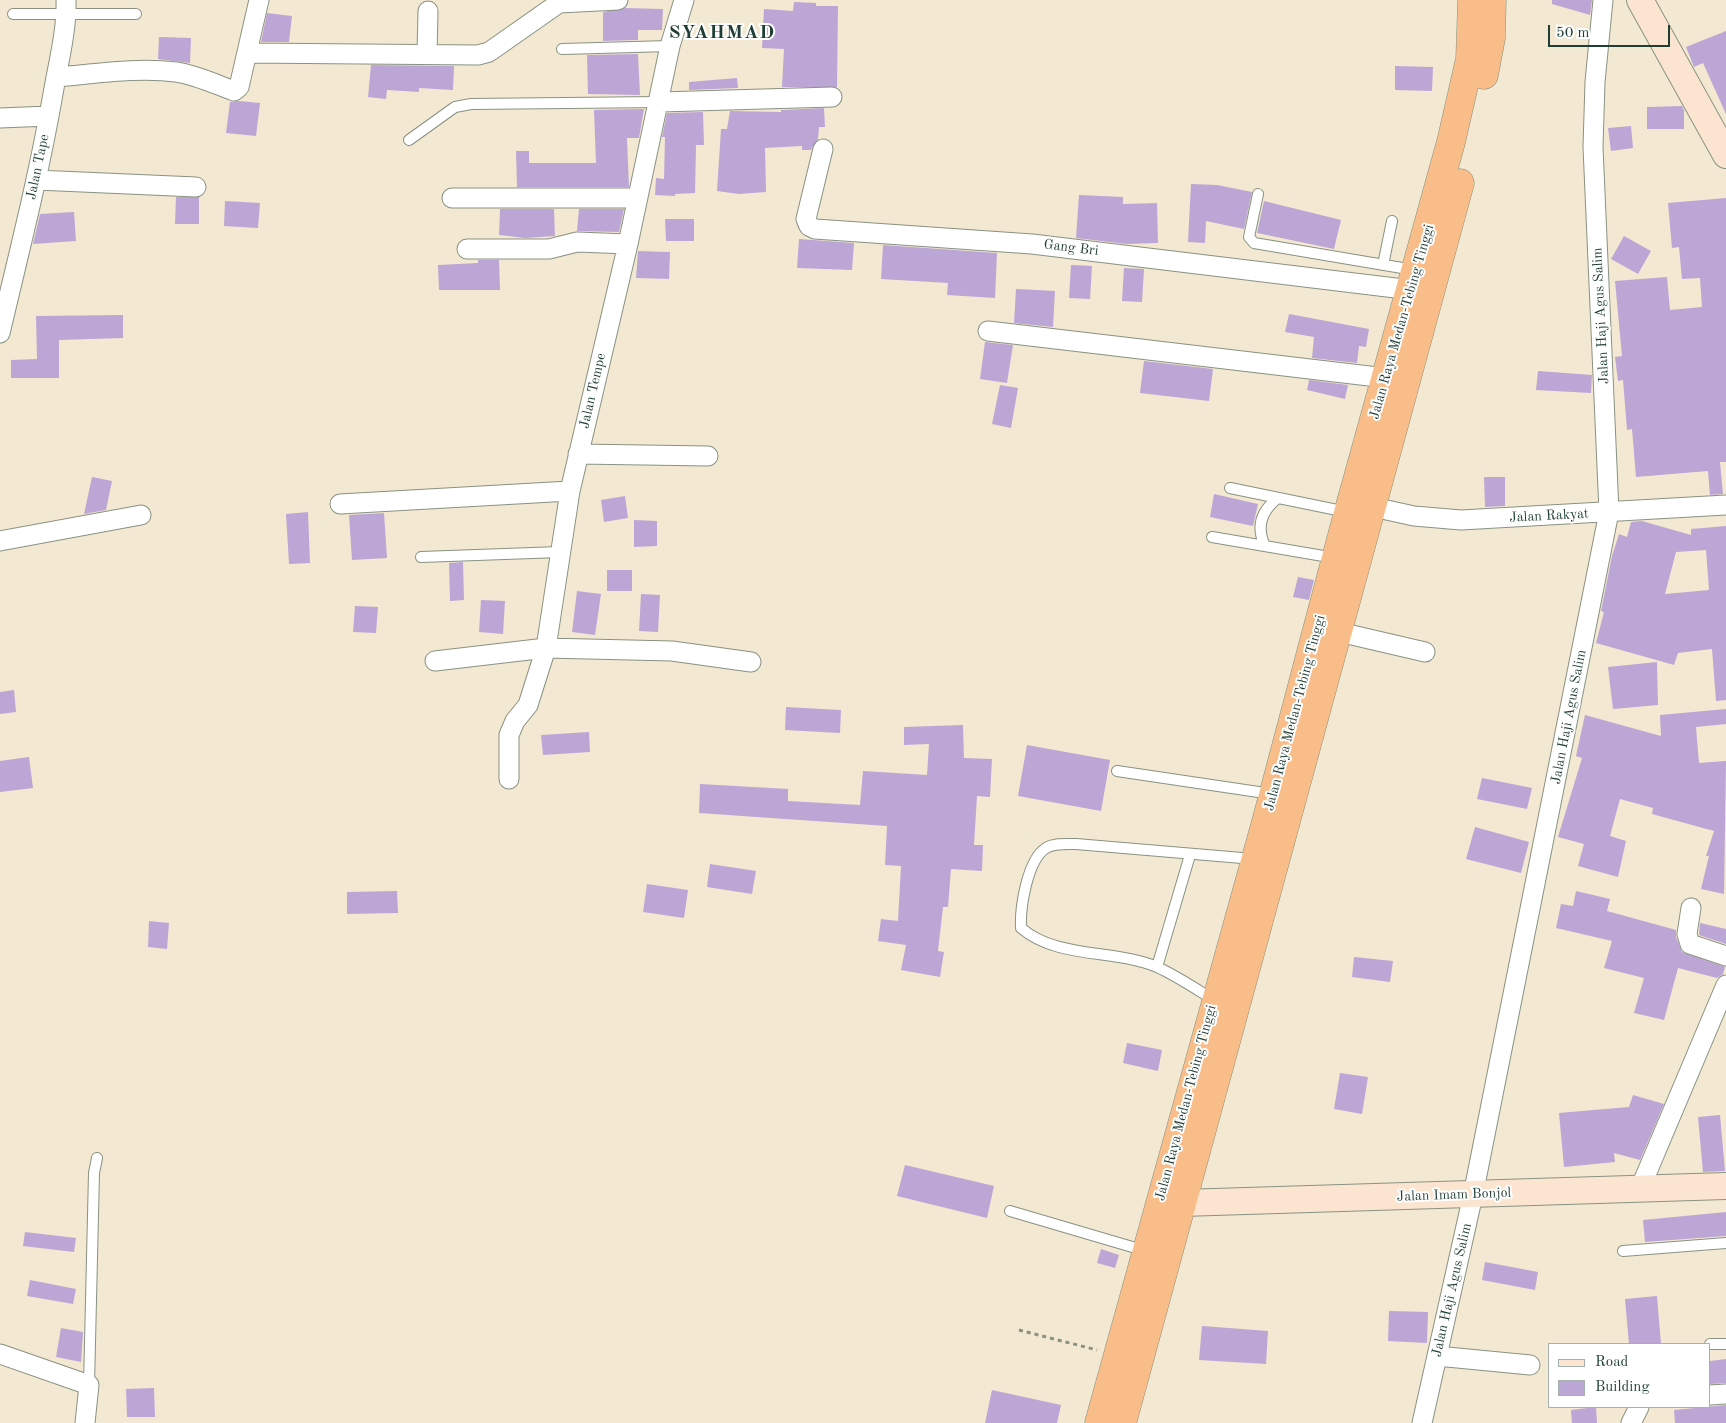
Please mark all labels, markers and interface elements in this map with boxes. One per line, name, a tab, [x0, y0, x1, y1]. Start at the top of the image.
scale bar	[1551, 15, 1674, 47]
district label: SYAHMAD	[668, 22, 776, 44]
text: 50 m	[1556, 26, 1590, 41]
street label: Jalan Tape	[23, 133, 53, 201]
street label: Jalan Raya Medan-Tebing Tinggi	[1366, 223, 1438, 421]
street label: Gang Bri	[1043, 236, 1099, 260]
street label: Jalan Haji Agus Salim	[1589, 247, 1613, 385]
street label: Jalan Tempe	[576, 352, 610, 430]
street label: Jalan Rakyat	[1509, 506, 1589, 526]
street label: Jalan Raya Medan-Tebing Tinggi	[1261, 613, 1329, 813]
street label: Jalan Haji Agus Salim	[1548, 648, 1590, 786]
street label: Jalan Raya Medan-Tebing Tinggi	[1152, 1003, 1220, 1203]
street label: Jalan Imam Bonjol	[1396, 1185, 1512, 1205]
street label: Jalan Haji Agus Salim	[1428, 1221, 1476, 1359]
legend	[1548, 1343, 1711, 1408]
text: Road	[1595, 1355, 1628, 1370]
text: Building	[1595, 1380, 1650, 1395]

